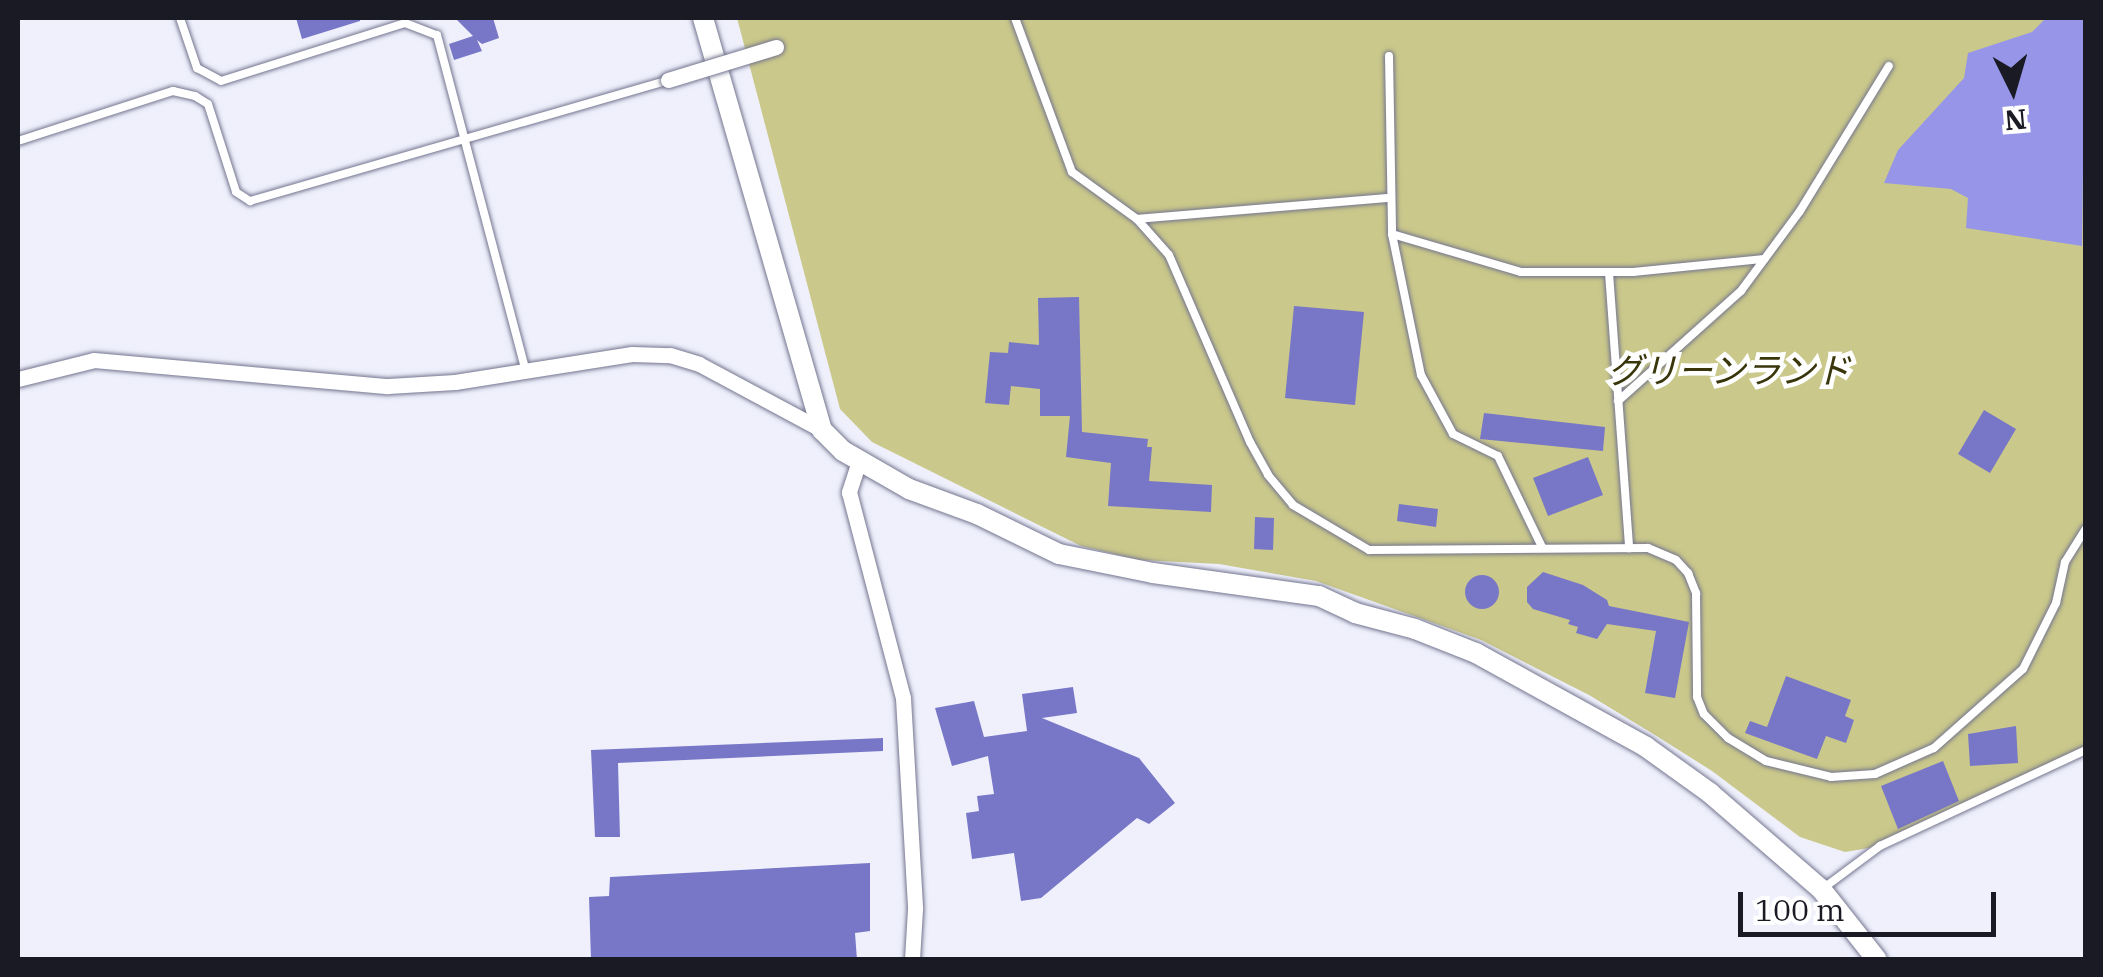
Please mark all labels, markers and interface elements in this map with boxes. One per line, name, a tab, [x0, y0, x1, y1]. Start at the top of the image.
north arrow	[1963, 40, 2063, 140]
text: N	[2003, 101, 2028, 140]
park label: グリーンランド	[1607, 349, 1851, 391]
scale bar	[1743, 872, 2000, 934]
text: 100 m	[1755, 890, 1845, 929]

